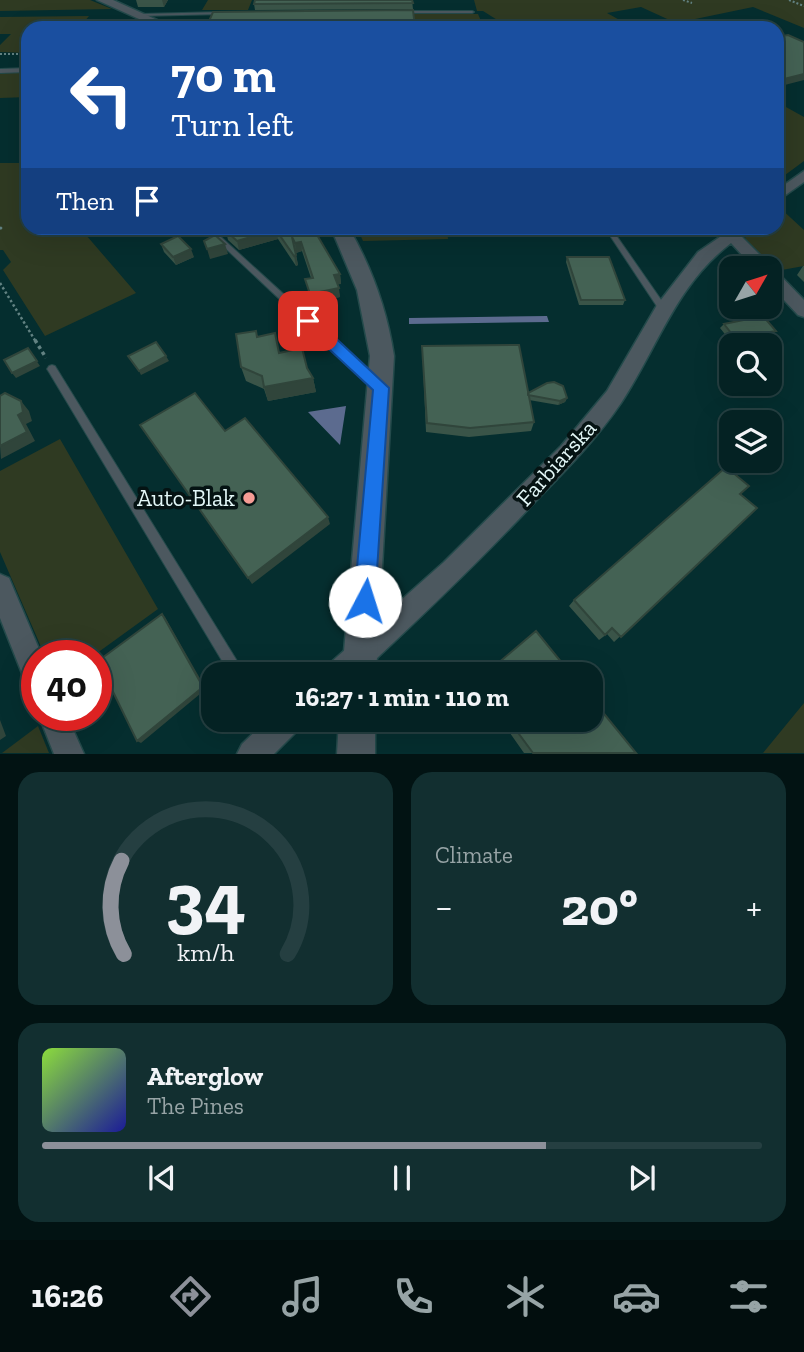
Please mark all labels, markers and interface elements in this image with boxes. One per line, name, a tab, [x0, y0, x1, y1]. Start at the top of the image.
text: 70 m	[171, 46, 276, 105]
icon: left	[56, 49, 147, 140]
text: Turn left	[171, 106, 293, 144]
icon: arrive	[128, 182, 166, 220]
text: Then	[56, 185, 114, 217]
north arrow	[719, 256, 782, 318]
map controls	[719, 256, 782, 473]
pin	[278, 291, 338, 351]
icon: arrive	[289, 302, 327, 340]
button: search	[719, 333, 782, 396]
button: layers	[719, 410, 782, 473]
street label: Farbiarska	[510, 414, 602, 512]
place label: Auto-Blak	[137, 484, 235, 512]
marker: Auto-Blak	[241, 490, 257, 506]
position arrow	[328, 564, 402, 638]
speed limit sign: 40	[21, 640, 112, 731]
text: 16:27 · 1 min · 110 m	[295, 681, 509, 713]
text: Climate	[435, 841, 513, 869]
text: 34	[165, 856, 246, 944]
text: 20°	[561, 876, 638, 938]
text: −	[435, 884, 453, 930]
text: +	[746, 884, 762, 930]
text: km/h	[177, 937, 234, 967]
text: Afterglow	[147, 1060, 263, 1092]
text: The Pines	[147, 1092, 244, 1120]
icon: previous	[143, 1159, 181, 1197]
icon: pause	[383, 1159, 421, 1197]
icon: next	[623, 1159, 661, 1197]
icon: directions	[166, 1272, 215, 1321]
icon: music	[278, 1272, 327, 1321]
icon: phone	[389, 1272, 438, 1321]
icon: climate	[501, 1272, 550, 1321]
icon: car	[612, 1272, 661, 1321]
icon: filters	[724, 1272, 773, 1321]
text: 16:26	[31, 1277, 104, 1315]

